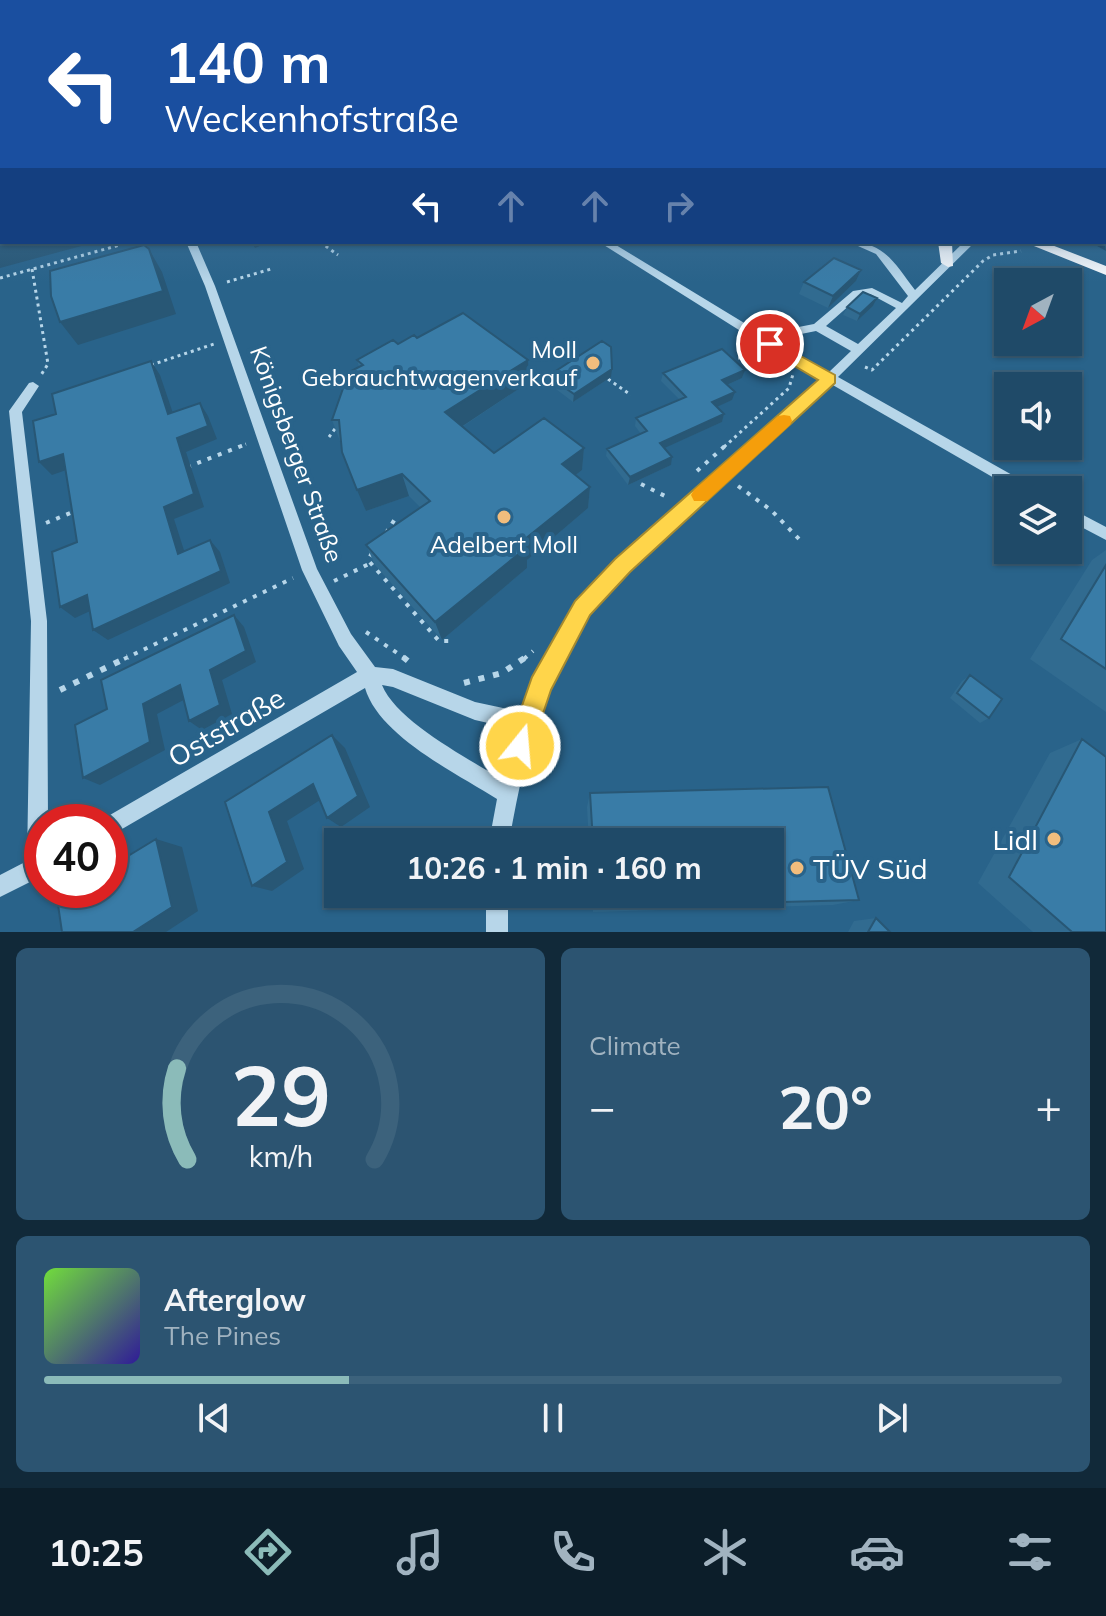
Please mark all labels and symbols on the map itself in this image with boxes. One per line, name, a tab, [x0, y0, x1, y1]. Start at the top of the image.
north arrow	[994, 268, 1082, 356]
pin	[736, 310, 804, 378]
place label: Moll Gebrauchtwagenverkauf	[301, 334, 578, 392]
street label: Königsberger Straße	[244, 342, 350, 566]
marker: Moll Gebrauchtwagenverkauf	[584, 354, 602, 372]
marker: Adelbert Moll	[495, 508, 513, 526]
place label: Adelbert Moll	[430, 529, 578, 559]
street label: Oststraße	[162, 680, 290, 774]
position arrow	[478, 704, 562, 788]
speed limit sign: 40	[24, 804, 128, 908]
place label: Lidl	[993, 822, 1038, 857]
marker: Lidl	[1045, 830, 1063, 848]
place label: TÜV Süd	[813, 851, 928, 886]
marker: TÜV Süd	[788, 859, 806, 877]

